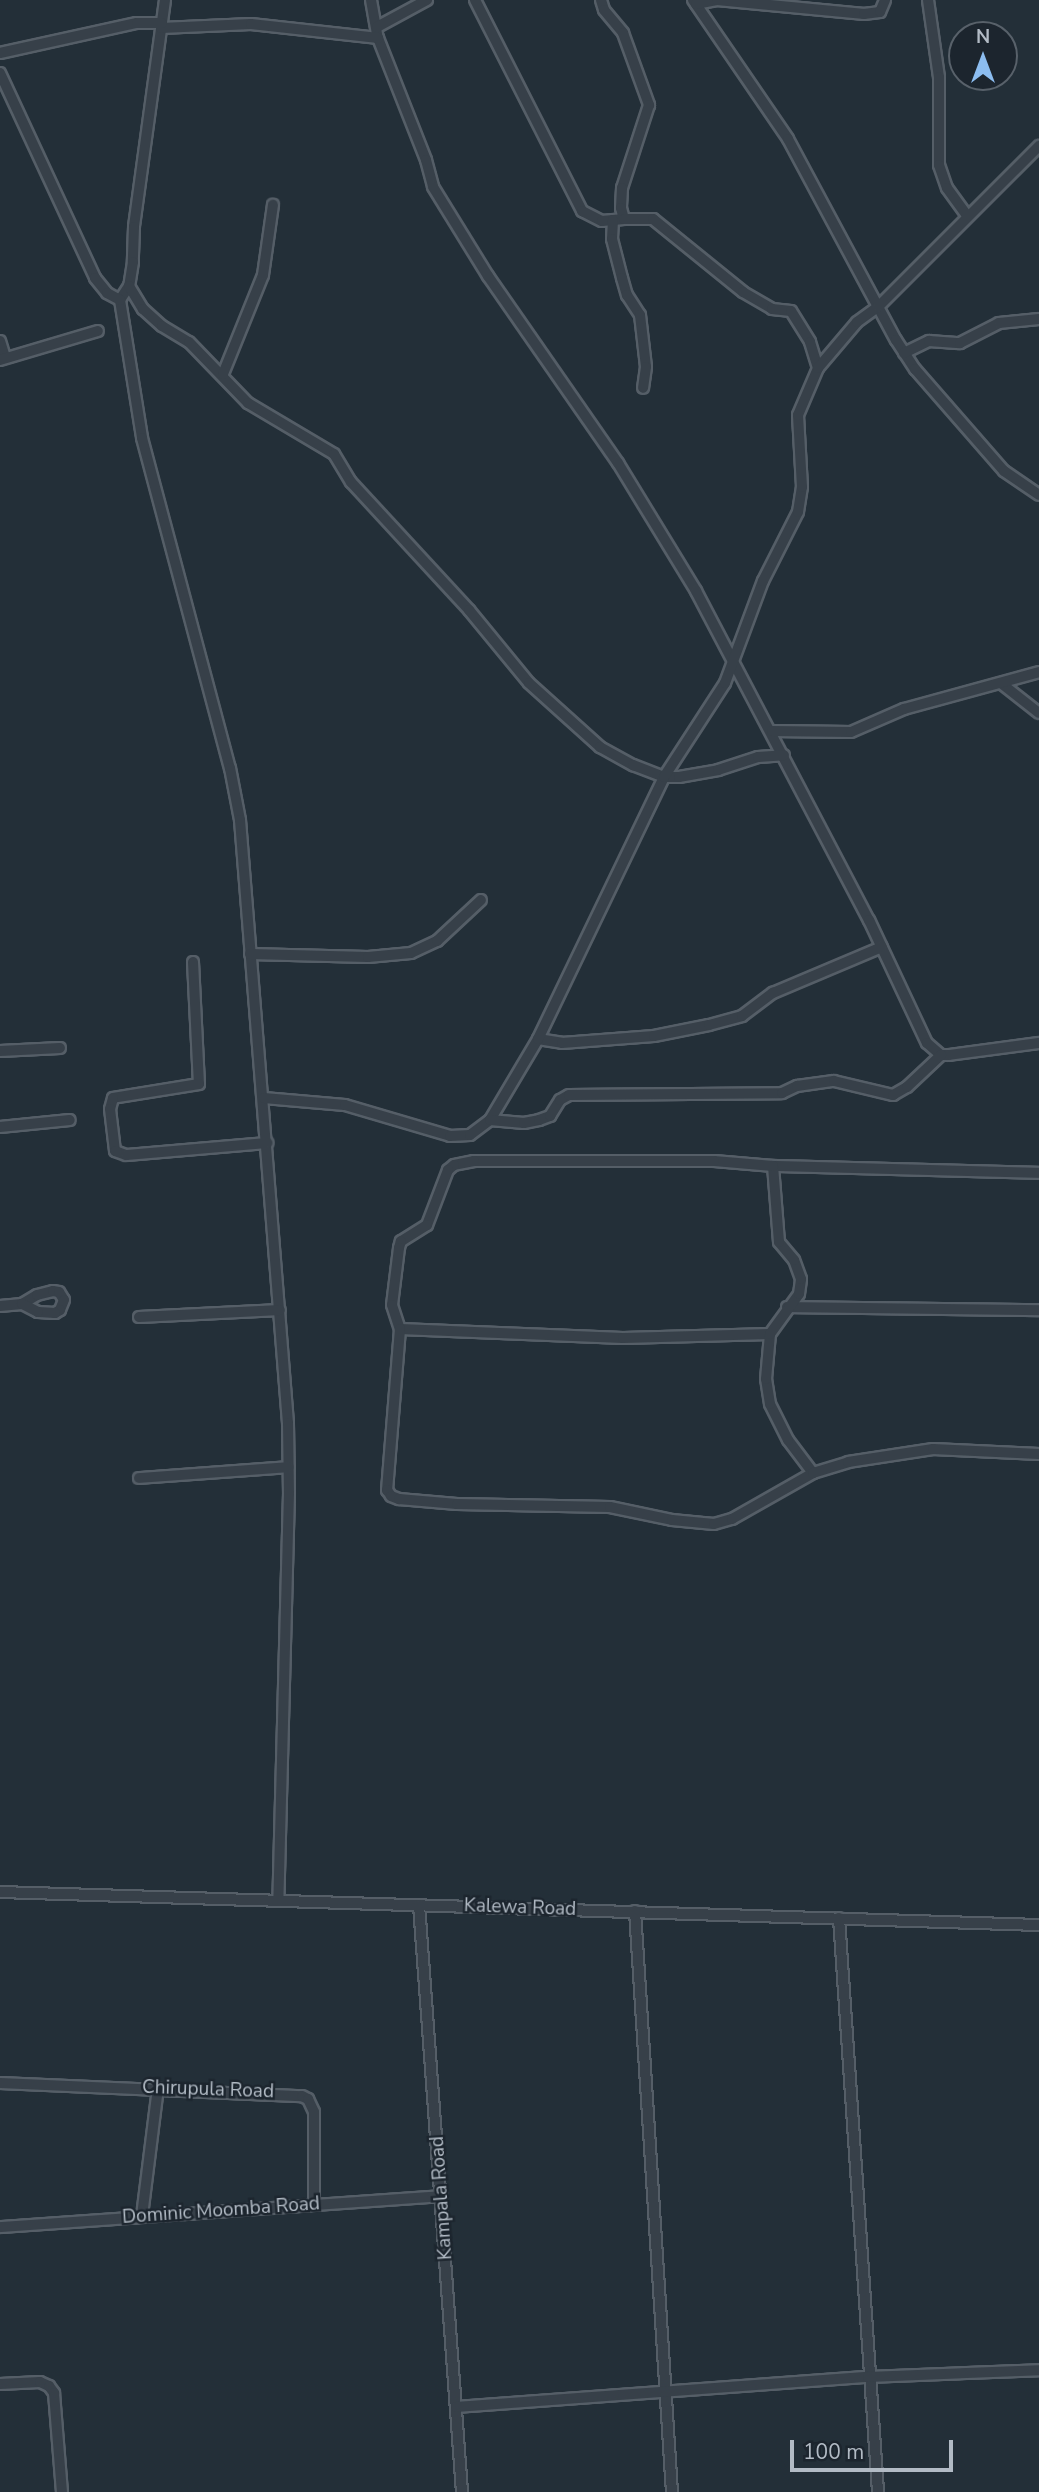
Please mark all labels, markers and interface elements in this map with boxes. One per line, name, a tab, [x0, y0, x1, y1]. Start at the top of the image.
north arrow	[948, 21, 1018, 91]
text: N	[976, 24, 990, 50]
street label: Kalewa Road	[463, 1895, 577, 1921]
street label: Chirupula Road	[142, 2076, 274, 2104]
street label: Kampala Road	[426, 2135, 458, 2261]
street label: Dominic Moomba Road	[121, 2193, 321, 2229]
scale bar	[794, 2426, 957, 2470]
text: 100 m	[803, 2438, 864, 2466]

